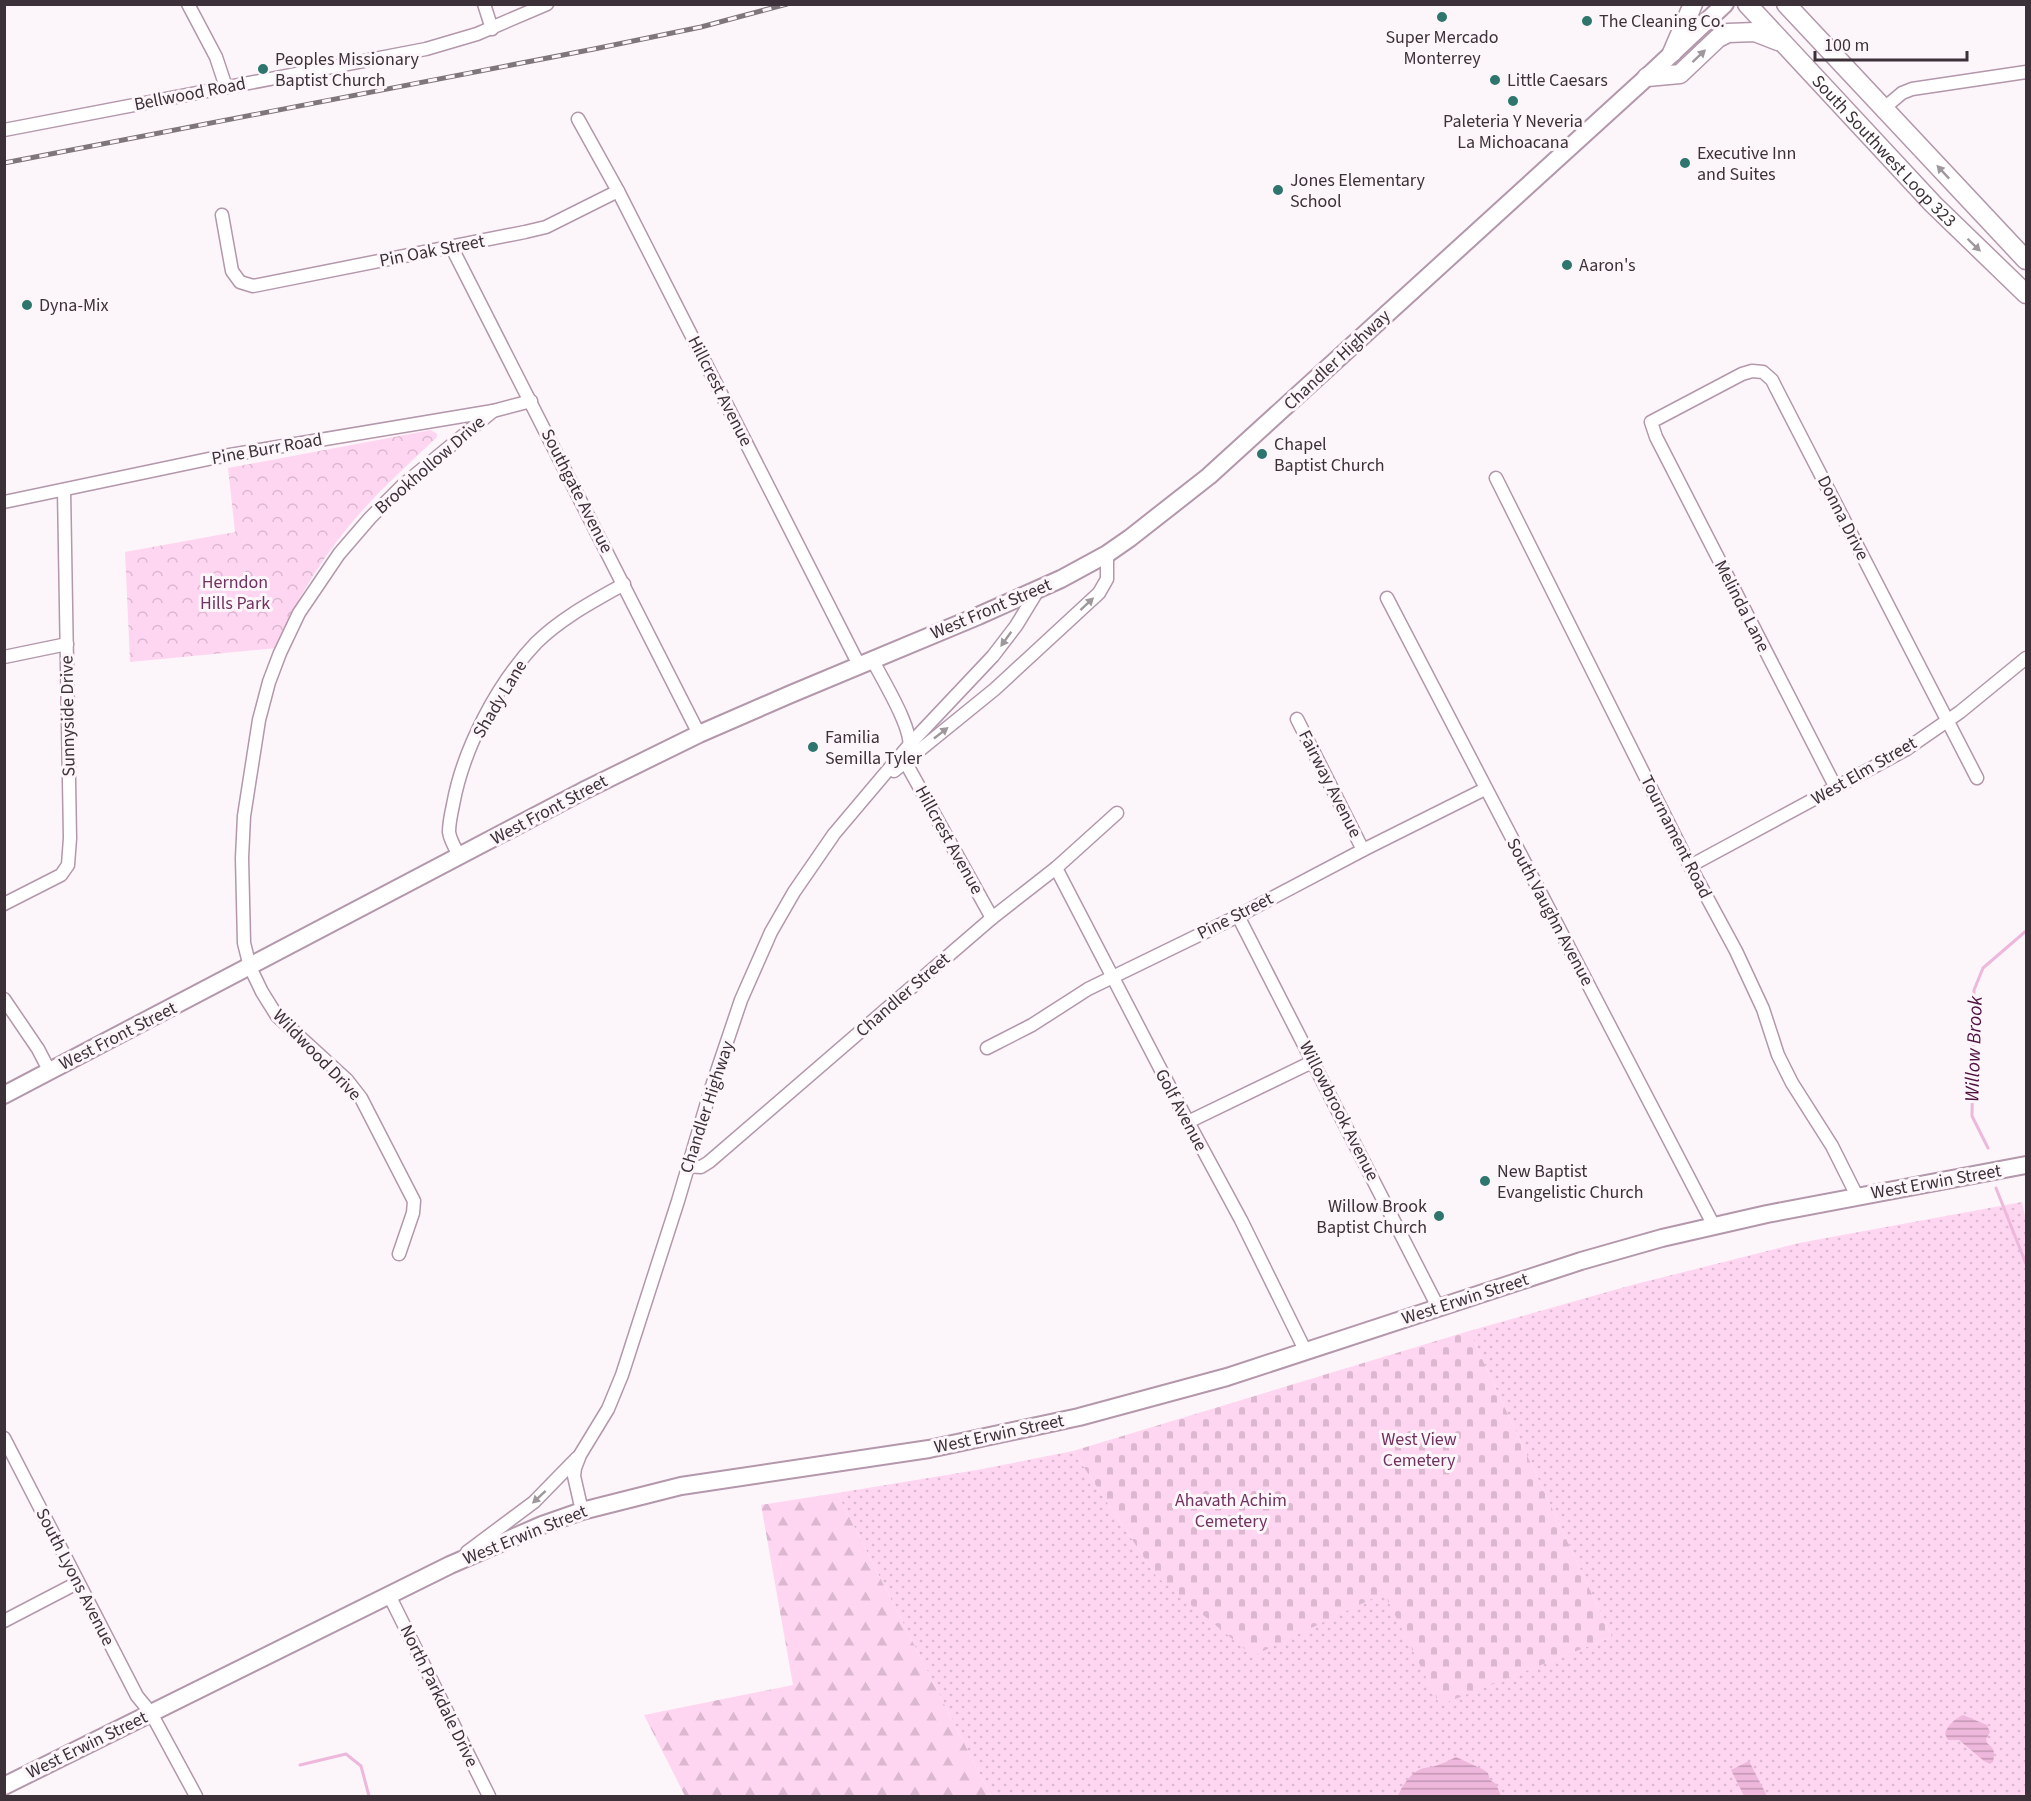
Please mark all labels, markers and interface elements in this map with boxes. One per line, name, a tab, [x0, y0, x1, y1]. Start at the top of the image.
place label: The Cleaning Co.	[1599, 9, 1725, 34]
marker: Super Mercado Monterrey	[1435, 10, 1449, 24]
marker: The Cleaning Co.	[1580, 14, 1594, 28]
scale bar	[1815, 24, 1966, 62]
place label: Super Mercado Monterrey	[1385, 25, 1499, 71]
text: 100 m	[1824, 33, 1869, 58]
place label: Peoples Missionary Baptist Church	[275, 47, 419, 93]
one-way arrow	[1691, 49, 1706, 63]
marker: Peoples Missionary Baptist Church	[256, 62, 270, 76]
place label: Little Caesars	[1507, 68, 1608, 93]
street label: South Southwest Loop 323	[1806, 69, 1962, 233]
street label: Bellwood Road	[132, 71, 248, 117]
marker: Little Caesars	[1488, 73, 1502, 87]
marker: Paleteria Y Neveria La Michoacana	[1506, 94, 1520, 108]
place label: Paleteria Y Neveria La Michoacana	[1443, 109, 1583, 155]
place label: Executive Inn and Suites	[1697, 141, 1796, 187]
marker: Executive Inn and Suites	[1678, 156, 1692, 170]
one-way arrow	[1936, 166, 1950, 180]
place label: Jones Elementary School	[1290, 168, 1425, 214]
marker: Jones Elementary School	[1271, 183, 1285, 197]
street label: Pin Oak Street	[377, 229, 487, 273]
one-way arrow	[1967, 238, 1981, 252]
place label: Aaron's	[1579, 253, 1636, 278]
marker: Aaron's	[1560, 258, 1574, 272]
place label: Dyna-Mix	[39, 293, 109, 318]
marker: Dyna-Mix	[20, 298, 34, 312]
street label: Chandler Highway	[1278, 304, 1396, 416]
street label: Hillcrest Avenue	[681, 331, 759, 451]
street label: Brookhollow Drive	[369, 410, 491, 520]
street label: Southgate Avenue	[535, 425, 619, 558]
street label: Pine Burr Road	[210, 427, 324, 471]
place label: Chapel Baptist Church	[1274, 432, 1385, 478]
marker: Chapel Baptist Church	[1255, 447, 1269, 461]
street label: Donna Drive	[1811, 471, 1875, 565]
street label: Melinda Lane	[1708, 556, 1776, 656]
park label: Herndon Hills Park	[200, 570, 270, 616]
street label: West Front Street	[927, 572, 1055, 646]
one-way arrow	[1080, 597, 1095, 611]
one-way arrow	[1000, 631, 1012, 647]
street label: Sunnyside Drive	[54, 655, 82, 777]
street label: Shady Lane	[467, 655, 533, 743]
place label: Familia Semilla Tyler	[825, 725, 923, 771]
street label: Fairway Avenue	[1292, 726, 1368, 842]
one-way arrow	[934, 728, 949, 740]
street label: West Elm Street	[1807, 731, 1921, 811]
marker: Familia Semilla Tyler	[806, 740, 820, 754]
street label: West Front Street	[486, 769, 612, 851]
street label: Tournament Road	[1634, 771, 1718, 903]
street label: Hillcrest Avenue	[909, 781, 989, 899]
street label: South Vaughn Avenue	[1500, 834, 1600, 990]
street label: Pine Street	[1193, 886, 1277, 946]
street label: Chandler Street	[850, 947, 956, 1043]
water label: Willow Brook	[1958, 995, 1990, 1103]
street label: West Front Street	[55, 996, 181, 1076]
street label: Wildwood Drive	[267, 1004, 367, 1106]
street label: Chandler Highway	[674, 1037, 740, 1176]
street label: Willowbrook Avenue	[1293, 1037, 1385, 1185]
street label: Golf Avenue	[1149, 1064, 1213, 1156]
street label: West Erwin Street	[1869, 1158, 2003, 1206]
place label: New Baptist Evangelistic Church	[1497, 1159, 1643, 1205]
marker: New Baptist Evangelistic Church	[1478, 1174, 1492, 1188]
place label: Willow Brook Baptist Church	[1316, 1194, 1427, 1240]
marker: Willow Brook Baptist Church	[1432, 1209, 1446, 1223]
street label: West Erwin Street	[1398, 1267, 1532, 1331]
street label: West Erwin Street	[932, 1408, 1066, 1460]
park label: West View Cemetery	[1381, 1427, 1457, 1473]
park label: Ahavath Achim Cemetery	[1175, 1488, 1287, 1534]
one-way arrow	[532, 1490, 547, 1503]
street label: West Erwin Street	[459, 1499, 591, 1571]
street label: South Lyons Avenue	[30, 1504, 121, 1650]
street label: North Parkdale Drive	[394, 1621, 484, 1771]
street label: West Erwin Street	[22, 1705, 152, 1785]

